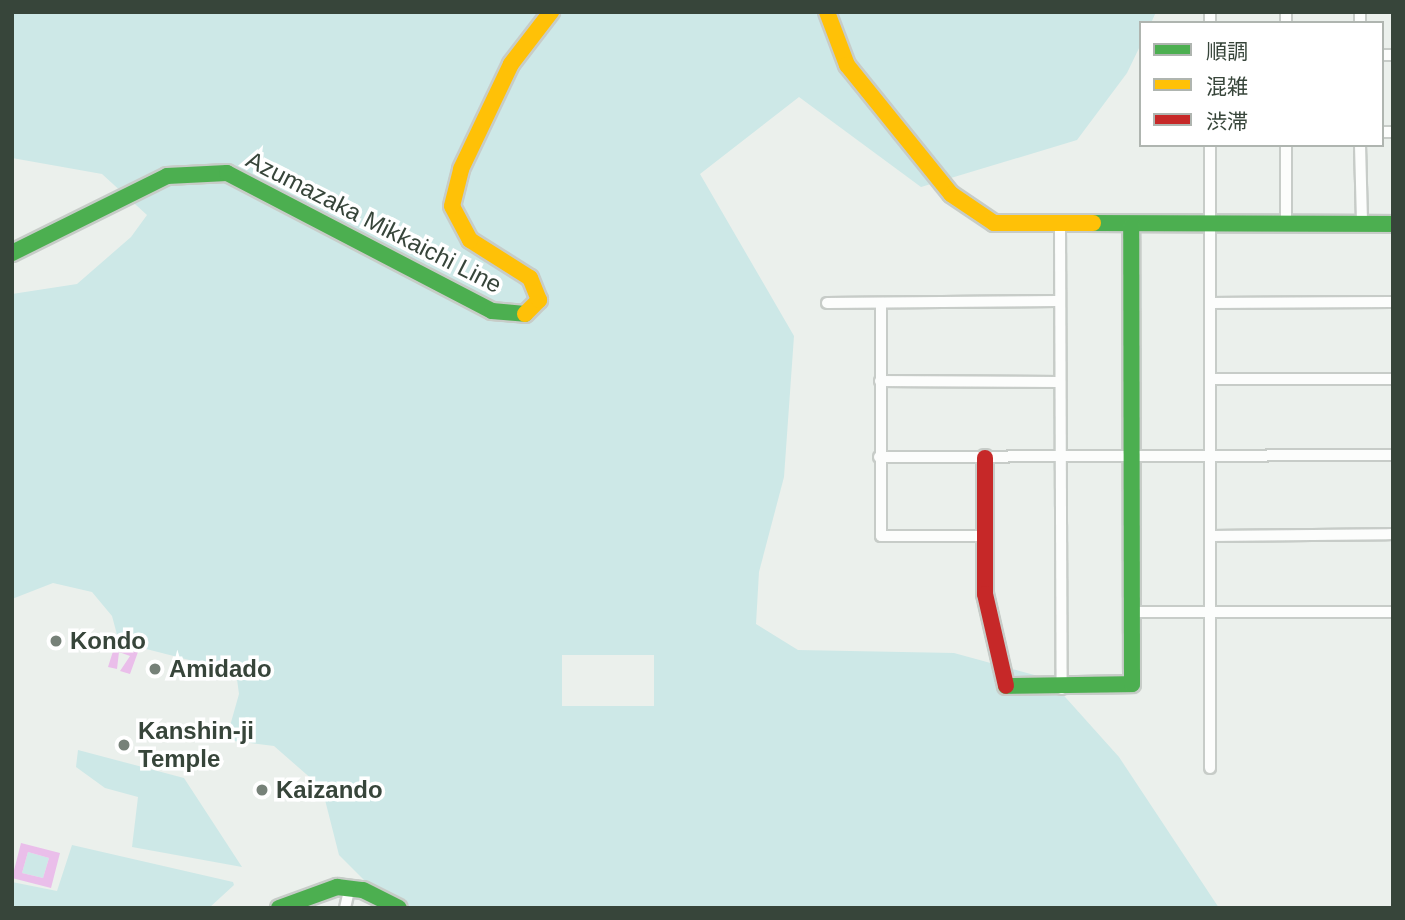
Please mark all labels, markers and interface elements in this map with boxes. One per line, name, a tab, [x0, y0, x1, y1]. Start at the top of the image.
legend	[1139, 21, 1384, 147]
text: 順調	[1206, 40, 1248, 63]
text: 混雑	[1206, 75, 1248, 98]
text: 渋滞	[1206, 110, 1248, 133]
street label: Azumazaka Mikkaichi Line	[241, 145, 507, 299]
place label: Kondo	[70, 627, 146, 655]
marker: Kondo	[48, 633, 64, 649]
place label: Amidado	[169, 655, 272, 683]
marker: Amidado	[147, 661, 163, 677]
place label: Kanshin-ji Temple	[138, 717, 254, 773]
marker: Kanshin-ji Temple	[116, 737, 132, 753]
place label: Kaizando	[276, 776, 383, 804]
marker: Kaizando	[254, 782, 270, 798]

